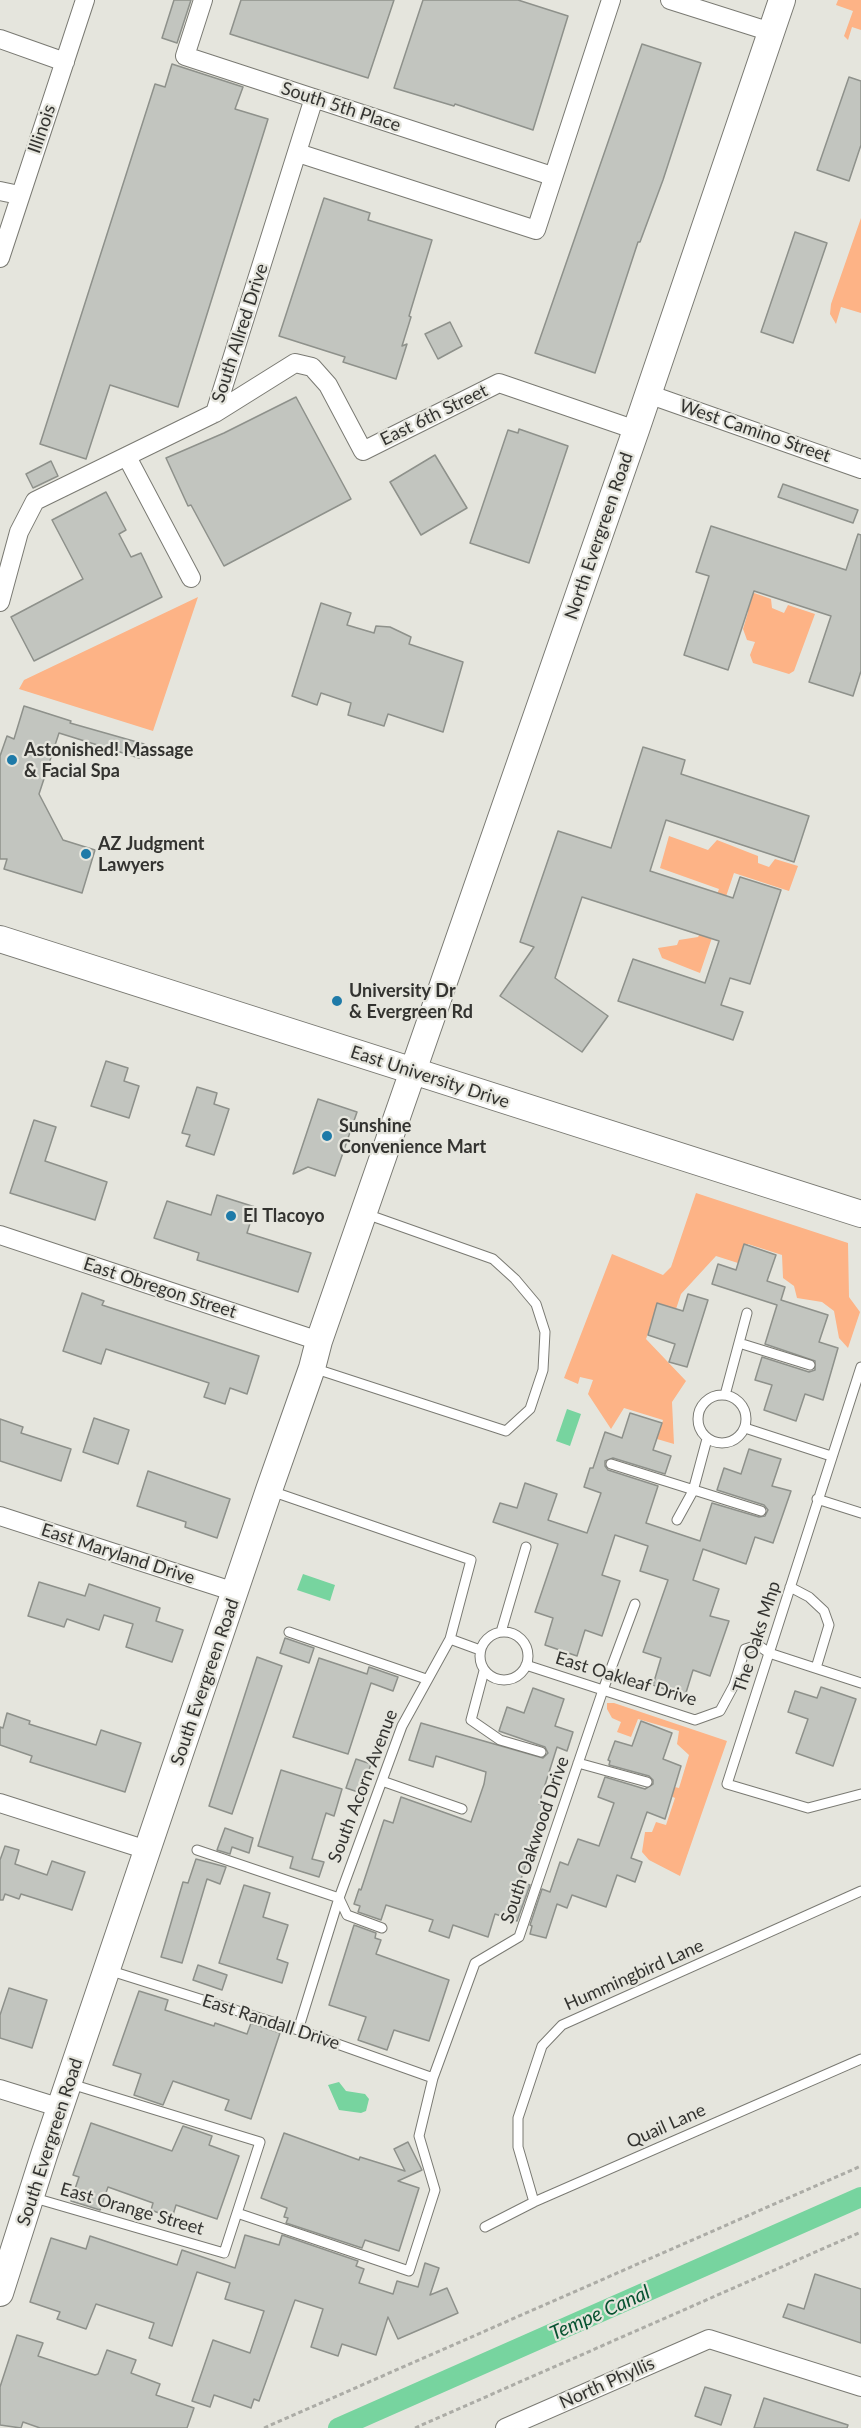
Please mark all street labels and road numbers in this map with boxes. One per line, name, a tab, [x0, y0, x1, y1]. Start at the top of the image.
street label: South 5th Place	[278, 77, 404, 137]
street label: Illinois	[24, 102, 60, 156]
street label: South Allred Drive	[207, 261, 273, 405]
street label: East 6th Street	[377, 380, 491, 450]
street label: West Camino Street	[677, 395, 833, 467]
street label: North Evergreen Road	[560, 450, 638, 622]
street label: East University Drive	[348, 1041, 512, 1113]
street label: East Obregon Street	[81, 1253, 239, 1323]
street label: East Maryland Drive	[39, 1519, 197, 1589]
street label: The Oaks Mhp	[729, 1578, 785, 1696]
street label: South Evergreen Road	[166, 1596, 244, 1768]
street label: East Oakleaf Drive	[553, 1647, 699, 1711]
street label: South Acorn Avenue	[324, 1706, 402, 1866]
street label: South Oakwood Drive	[496, 1754, 574, 1926]
street label: Hummingbird Lane	[561, 1935, 707, 2015]
street label: East Randall Drive	[200, 1990, 342, 2054]
street label: South Evergreen Road	[13, 2055, 87, 2229]
street label: Quail Lane	[623, 2099, 709, 2153]
street label: East Orange Street	[58, 2178, 206, 2240]
street label: North Phyllis	[556, 2352, 658, 2414]

